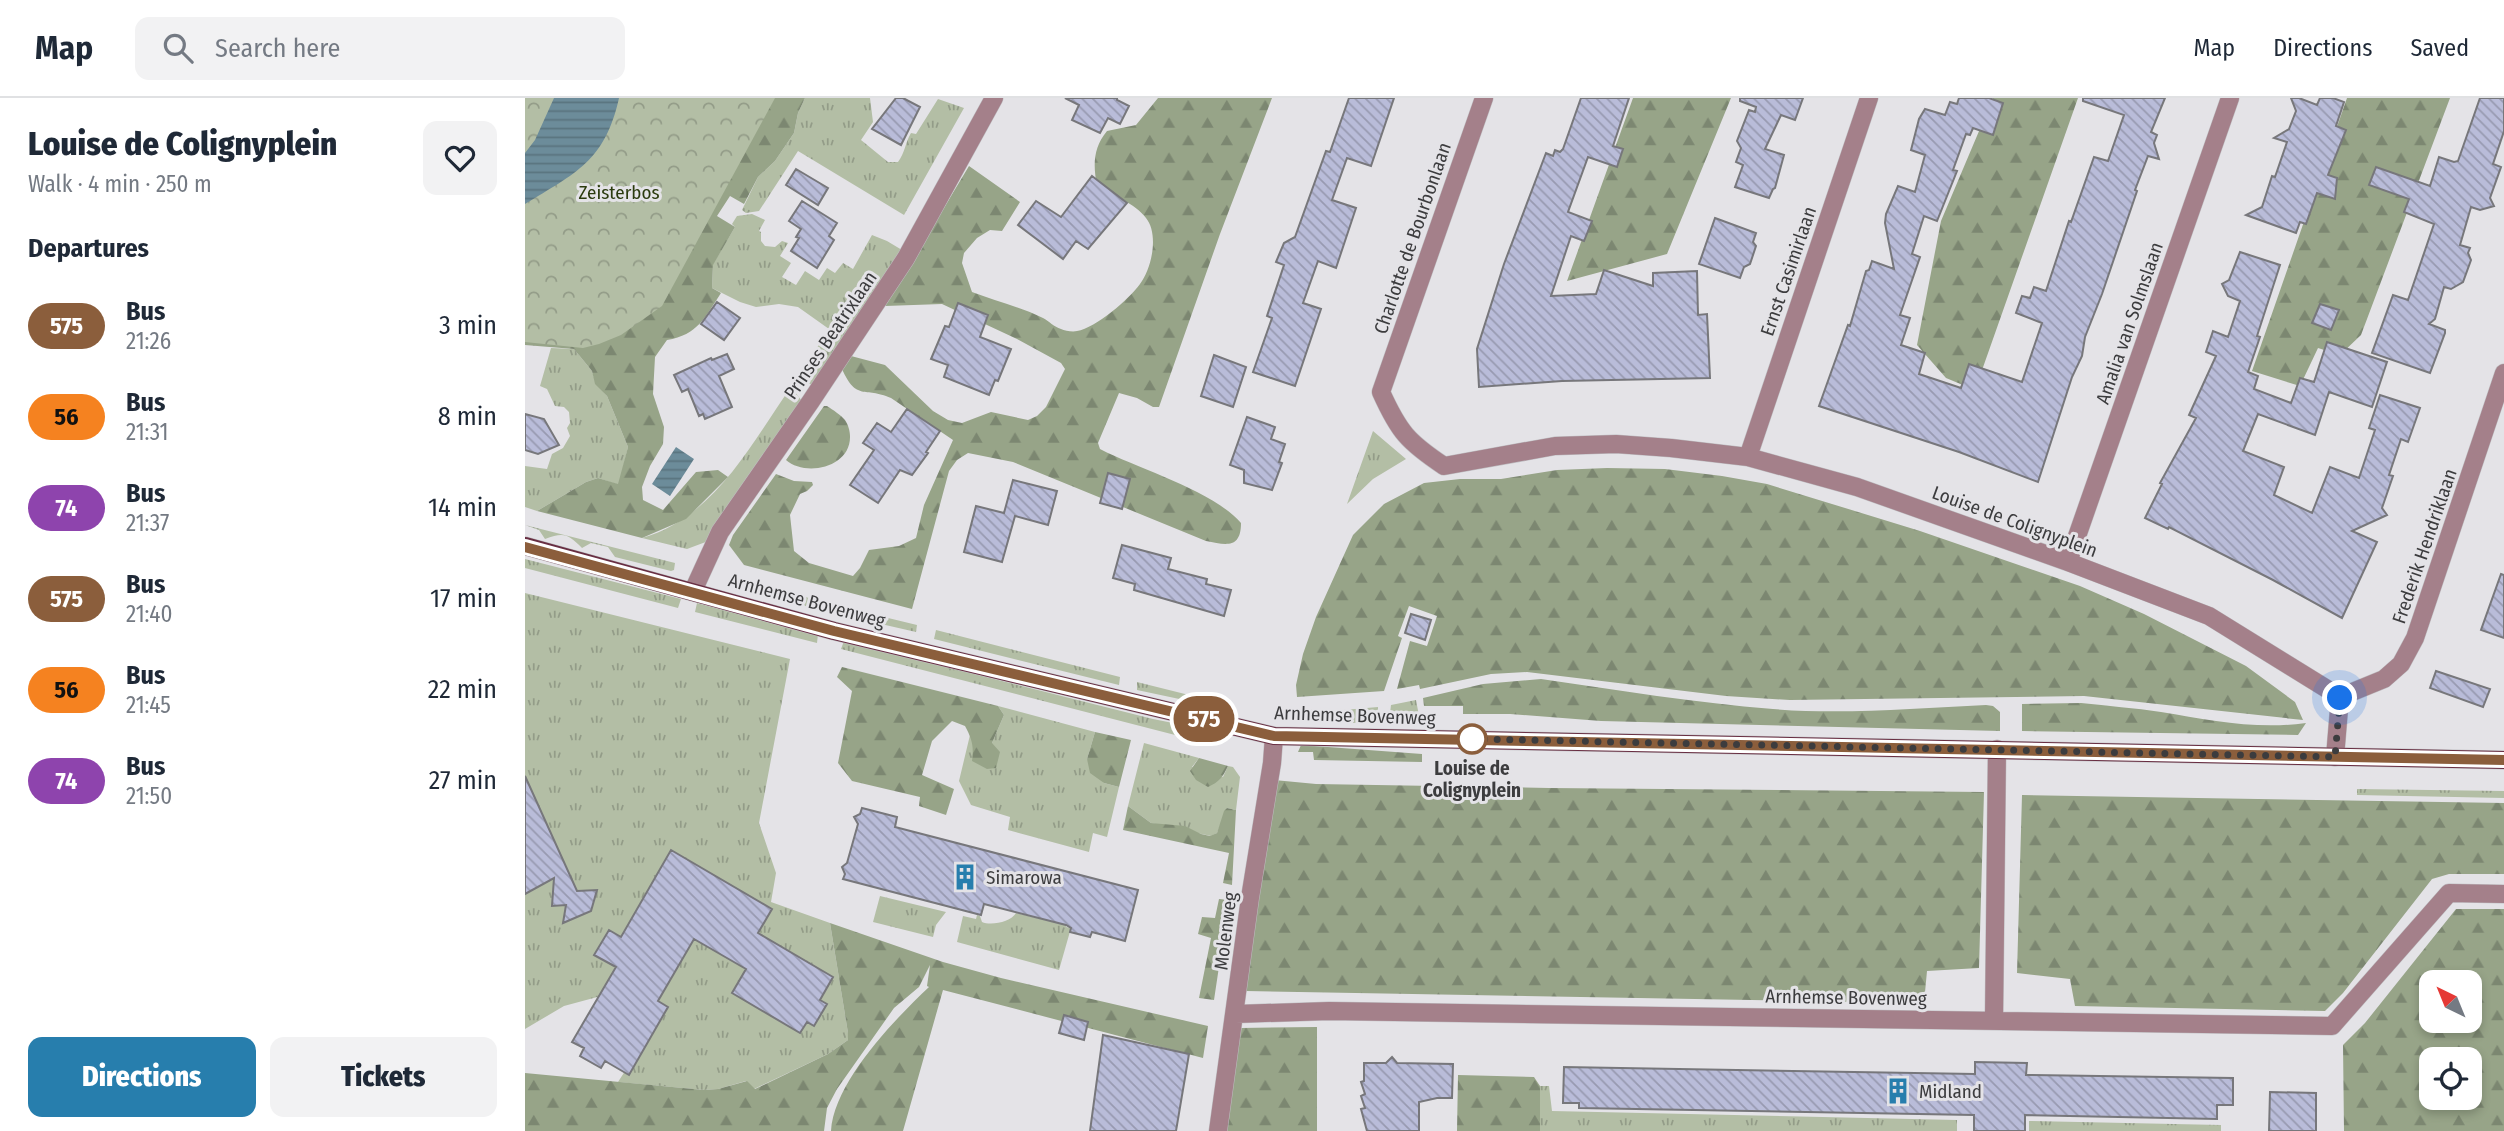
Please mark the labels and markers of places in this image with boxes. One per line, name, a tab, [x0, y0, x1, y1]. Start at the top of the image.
marker: Louise de Colignyplein	[1457, 724, 1487, 754]
place label: Louise de Colignyplein	[1423, 757, 1521, 802]
building icon: Simarowa	[950, 862, 980, 892]
place label: Simarowa	[986, 866, 1062, 889]
building icon: Midland	[1883, 1076, 1913, 1106]
place label: Midland	[1919, 1080, 1982, 1103]

